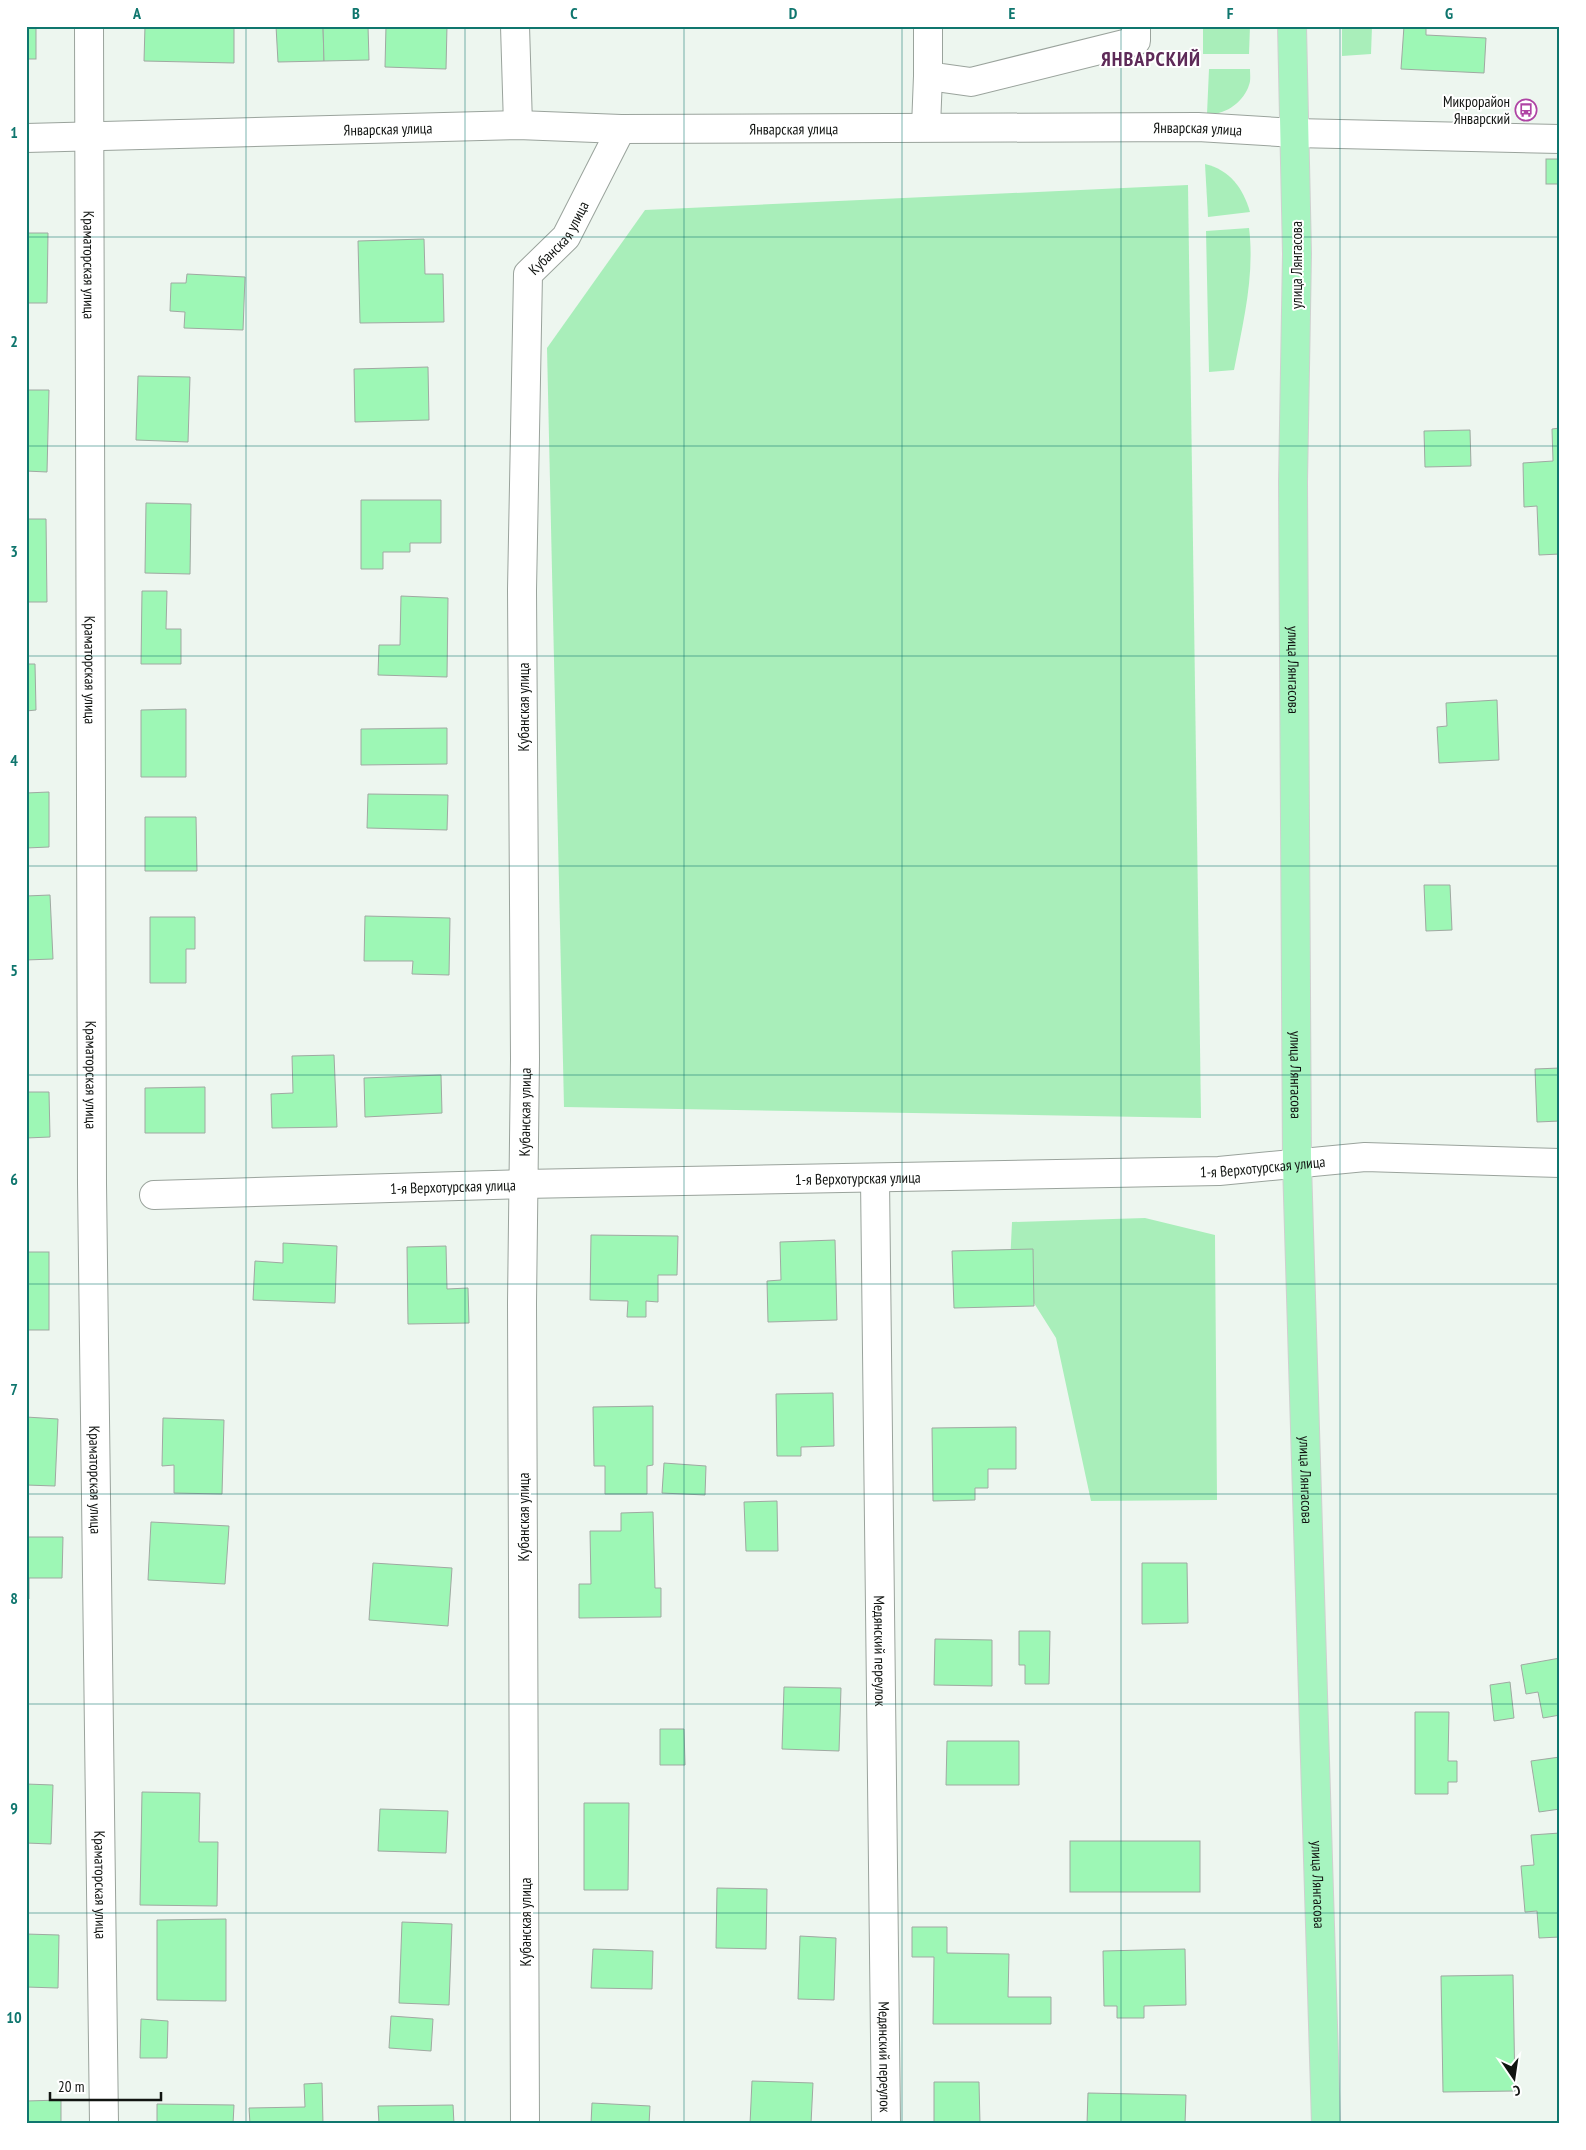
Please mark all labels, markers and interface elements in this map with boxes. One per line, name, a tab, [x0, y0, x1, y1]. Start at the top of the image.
text: A	[132, 3, 142, 23]
text: B	[352, 3, 360, 23]
text: C	[570, 3, 578, 23]
text: D	[789, 3, 798, 23]
text: E	[1009, 3, 1016, 23]
text: F	[1227, 3, 1234, 23]
text: G	[1445, 3, 1453, 23]
district label: ЯНВАРСКИЙ	[1101, 46, 1201, 72]
place label: Микрорайон Январский	[1443, 92, 1510, 128]
bus stop icon: Микрорайон Январский	[1514, 98, 1538, 122]
street label: Январская улица	[1153, 117, 1243, 139]
street label: Январская улица	[343, 118, 433, 139]
street label: Январская улица	[749, 119, 838, 138]
text: 1	[10, 122, 18, 142]
street label: Кубанская улица	[524, 198, 592, 278]
street label: Краматорская улица	[80, 211, 99, 319]
street label: улица Лянгасова	[1287, 221, 1306, 309]
text: 2	[10, 331, 18, 351]
text: 3	[10, 541, 18, 561]
street label: Краматорская улица	[81, 616, 100, 724]
street label: улица Лянгасова	[1284, 626, 1304, 714]
street label: Кубанская улица	[514, 663, 533, 751]
text: 4	[10, 750, 18, 770]
text: 5	[10, 960, 18, 980]
street label: Краматорская улица	[82, 1021, 101, 1129]
street label: улица Лянгасова	[1287, 1031, 1306, 1119]
street label: Кубанская улица	[514, 1067, 534, 1157]
street label: 1-я Верхотурская улица	[1200, 1151, 1326, 1181]
street label: 1-я Верхотурская улица	[795, 1167, 921, 1188]
text: 6	[10, 1169, 18, 1189]
street label: 1-я Верхотурская улица	[390, 1175, 516, 1197]
text: 7	[10, 1379, 18, 1399]
street label: Краматорская улица	[86, 1426, 106, 1534]
street label: улица Лянгасова	[1296, 1436, 1317, 1524]
street label: Кубанская улица	[514, 1473, 533, 1561]
text: 8	[10, 1588, 18, 1608]
street label: Медянский переулок	[870, 1595, 891, 1707]
text: 9	[10, 1798, 18, 1818]
street label: Краматорская улица	[91, 1831, 111, 1939]
street label: улица Лянгасова	[1308, 1840, 1330, 1929]
street label: Кубанская улица	[516, 1878, 535, 1966]
street label: Медянский переулок	[875, 2001, 895, 2113]
text: 10	[6, 2007, 22, 2027]
north arrow	[1488, 2052, 1538, 2102]
scale bar	[50, 2070, 161, 2102]
text: 20 m	[58, 2077, 84, 2096]
text: С	[1511, 2081, 1522, 2100]

